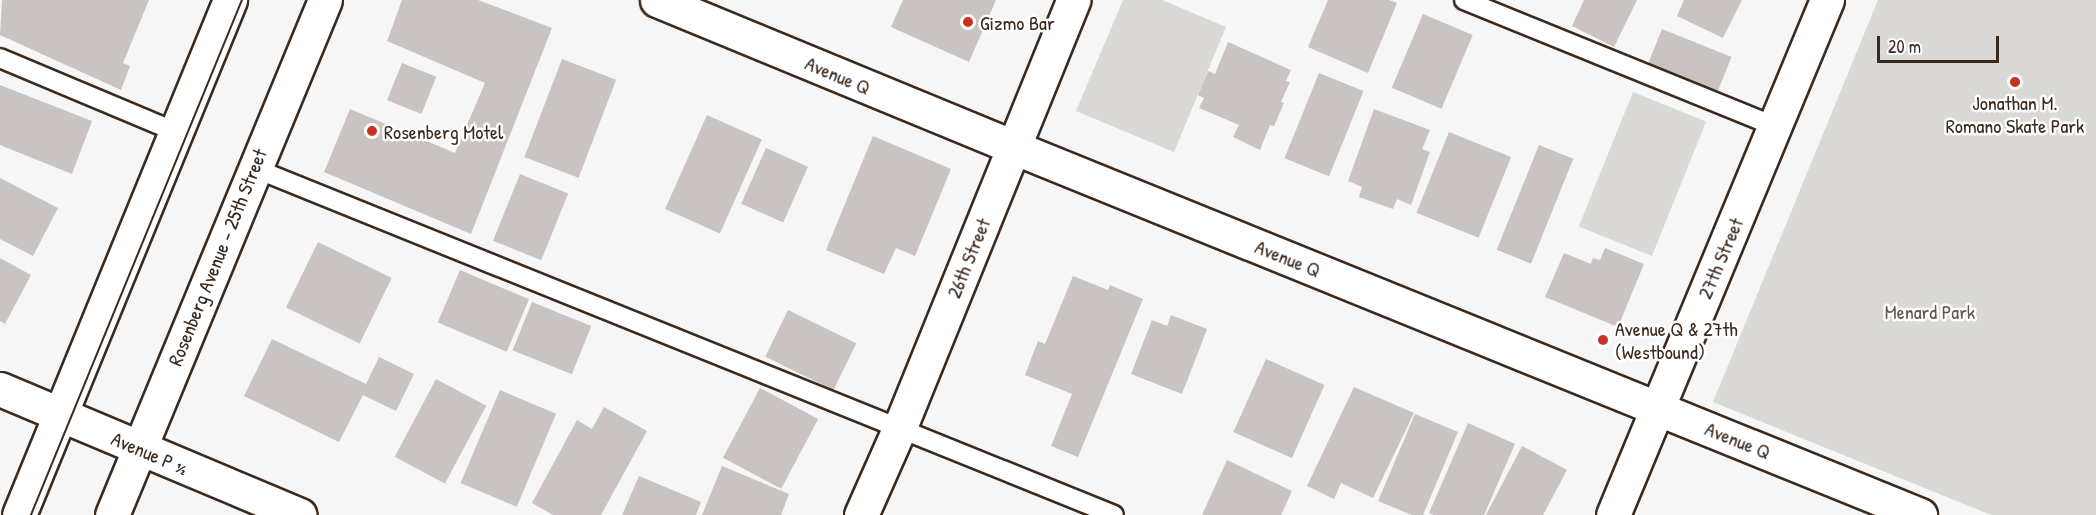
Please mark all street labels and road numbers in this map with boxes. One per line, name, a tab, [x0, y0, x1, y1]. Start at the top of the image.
street label: Avenue Q	[802, 51, 874, 99]
street label: Rosenberg Avenue - 25th Street	[163, 145, 271, 369]
street label: 27th Street	[1692, 214, 1748, 302]
street label: 26th Street	[941, 215, 995, 301]
street label: Avenue Q	[1252, 234, 1324, 282]
street label: Avenue Q	[1702, 416, 1774, 464]
street label: Avenue P ½	[108, 426, 192, 480]

